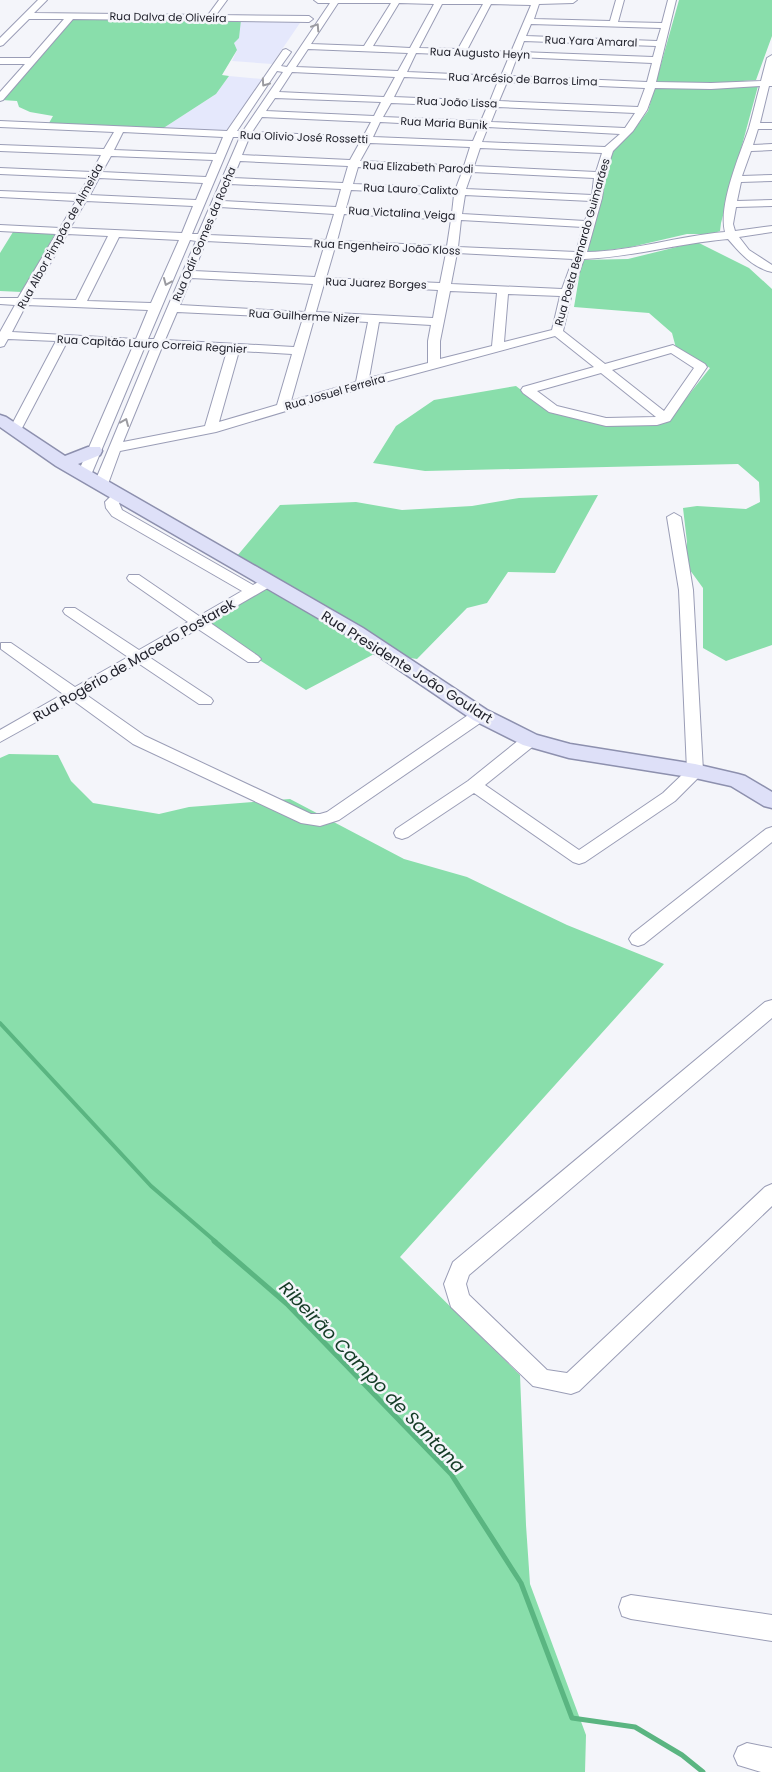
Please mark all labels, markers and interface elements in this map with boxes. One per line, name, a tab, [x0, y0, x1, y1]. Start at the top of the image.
street label: Rua Dalva de Oliveira	[109, 8, 227, 26]
one-way arrow	[310, 23, 320, 32]
street label: Rua Yara Amaral	[544, 31, 638, 51]
street label: Rua Augusto Heyn	[430, 43, 530, 63]
street label: Rua Arcésio de Barros Lima	[448, 68, 598, 90]
one-way arrow	[262, 77, 271, 87]
street label: Rua João Lissa	[416, 93, 498, 111]
street label: Rua Maria Bunik	[400, 113, 488, 133]
street label: Rua Olivio José Rossetti	[240, 127, 369, 147]
street label: Rua Poeta Bernardo Guimarães	[550, 156, 614, 328]
street label: Rua Elizabeth Parodi	[362, 157, 474, 177]
street label: Rua Albor Pimpão de Almeida	[13, 160, 107, 312]
street label: Rua Odir Gomes da Rocha	[168, 164, 240, 304]
street label: Rua Lauro Calixto	[363, 179, 459, 199]
street label: Rua Victalina Veiga	[348, 202, 456, 224]
street label: Rua Engenheiro João Kloss	[313, 235, 461, 259]
street label: Rua Juarez Borges	[325, 273, 427, 293]
one-way arrow	[162, 277, 173, 286]
street label: Rua Guilherme Nizer	[248, 305, 360, 327]
street label: Rua Capitão Lauro Correia Regnier	[57, 331, 247, 357]
street label: Rua Josuel Ferreira	[283, 370, 387, 414]
one-way arrow	[118, 418, 129, 427]
street label: Rua Rogério de Macedo Postarek	[29, 593, 239, 726]
street label: Rua Presidente João Goulart	[317, 606, 497, 728]
water label: Ribeirão Campo de Santana	[274, 1275, 471, 1478]

